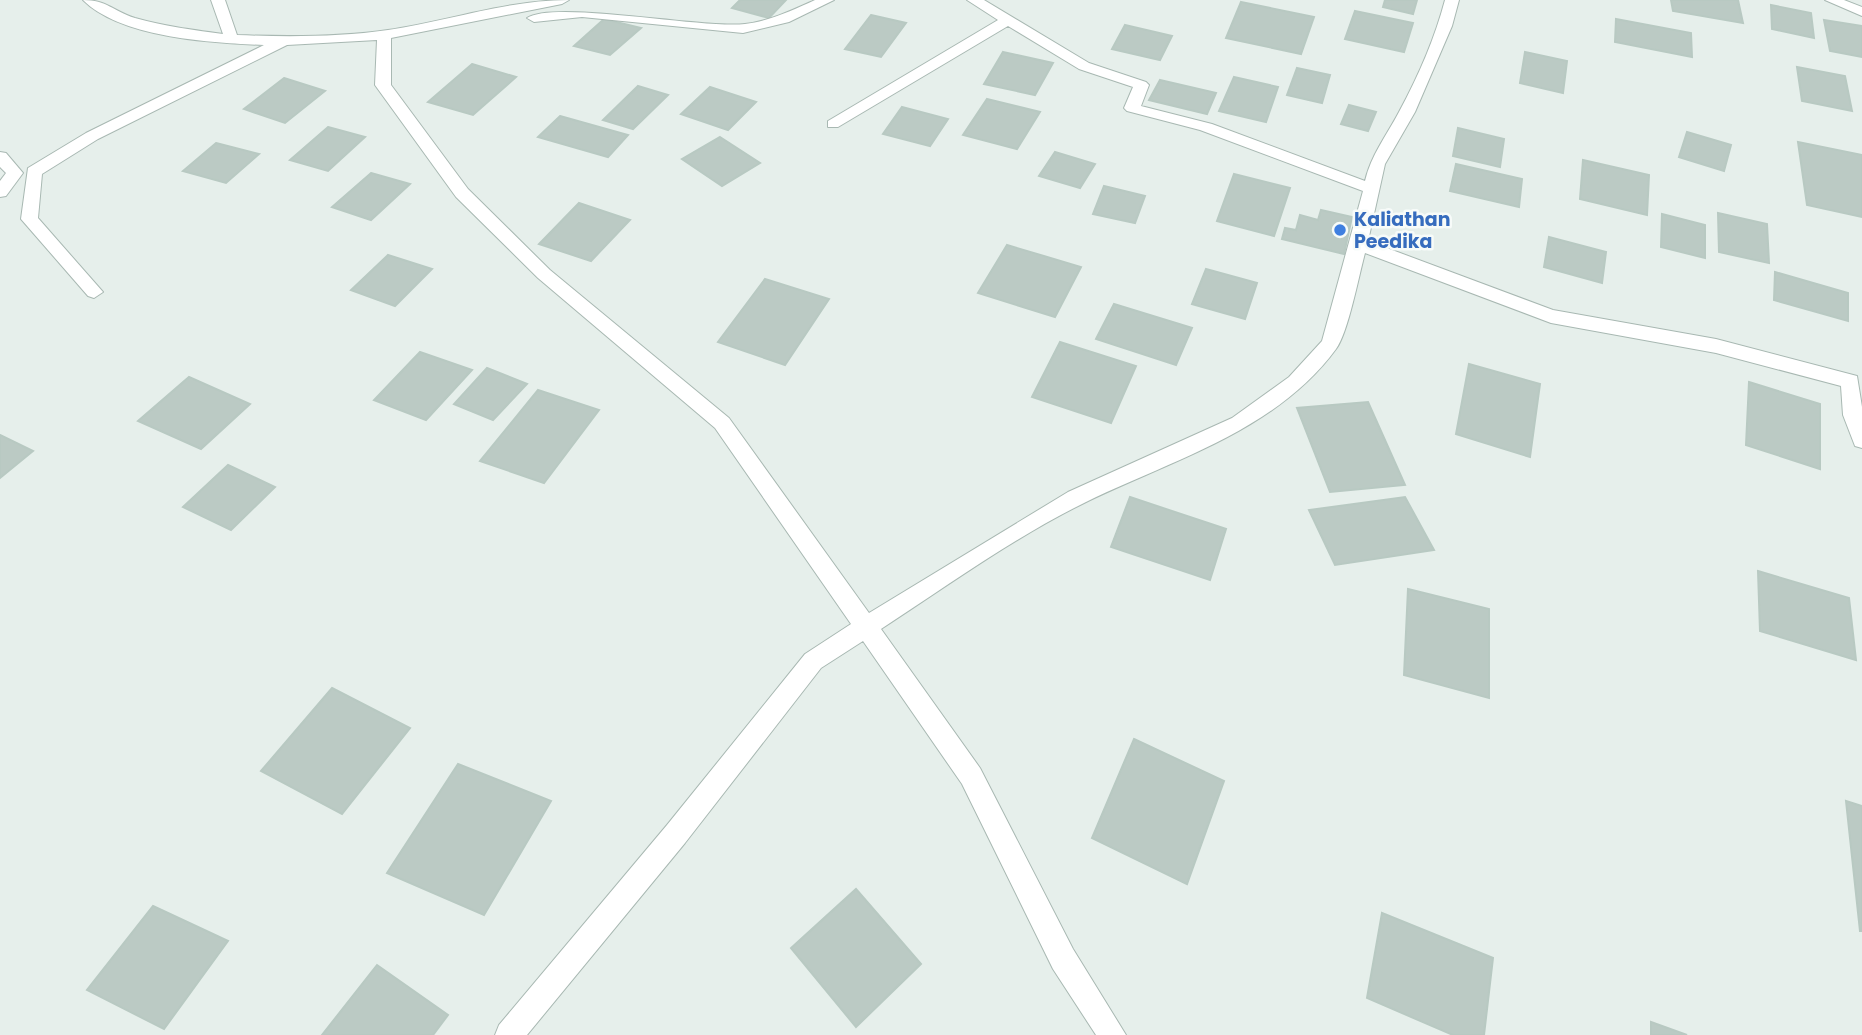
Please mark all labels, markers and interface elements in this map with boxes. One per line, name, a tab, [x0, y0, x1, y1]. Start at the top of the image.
place label: Kaliathan Peedika	[1354, 206, 1450, 255]
marker: Kaliathan Peedika	[1332, 222, 1348, 238]

